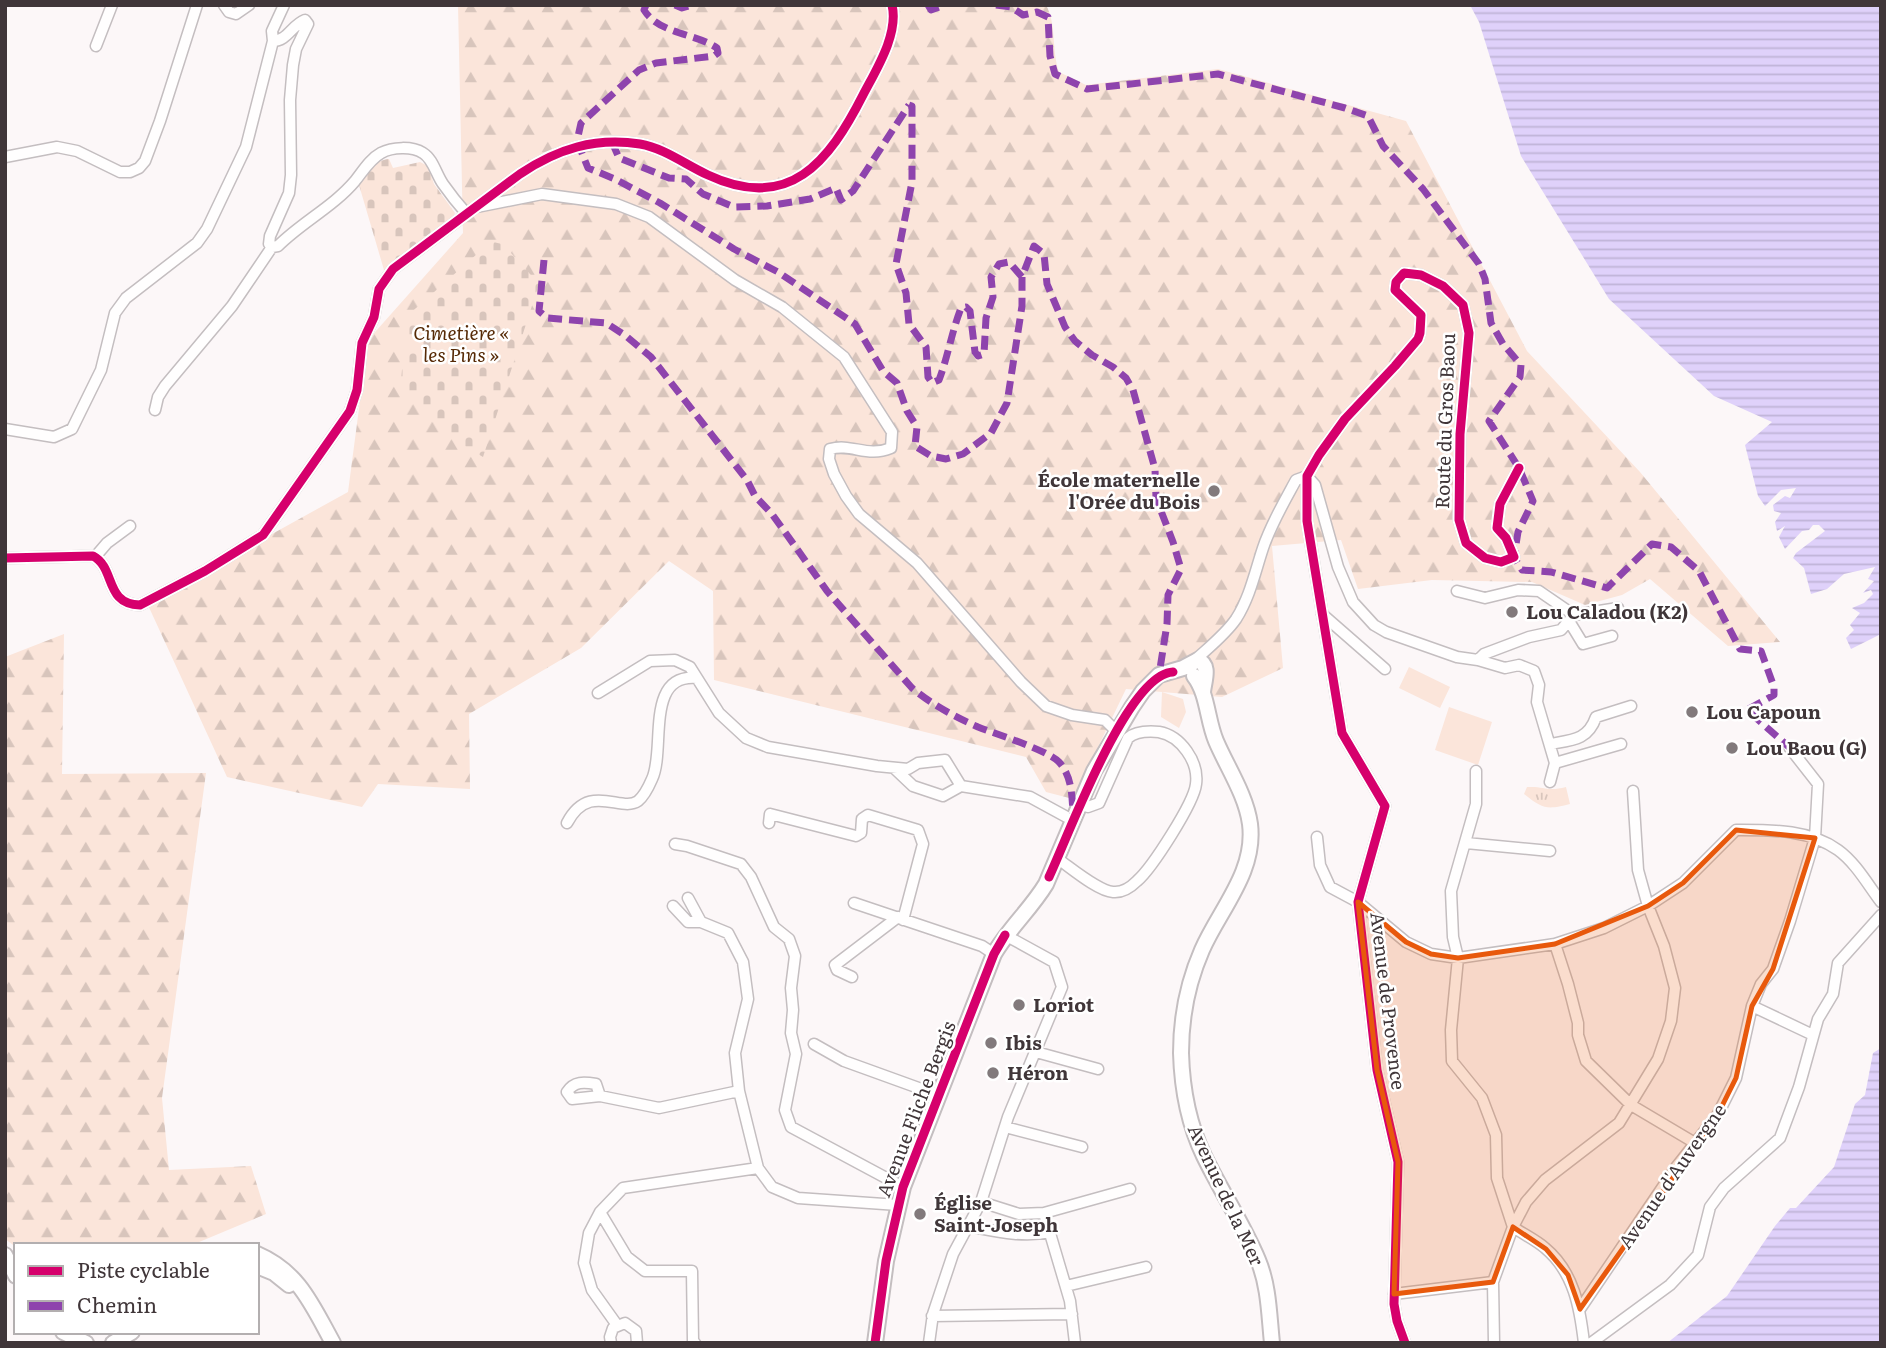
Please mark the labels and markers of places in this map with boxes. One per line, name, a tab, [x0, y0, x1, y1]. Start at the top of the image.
place label: École maternelle l'Orée du Bois	[1037, 465, 1200, 515]
marker: École maternelle l'Orée du Bois	[1206, 483, 1222, 499]
place label: Lou Caladou (K2)	[1526, 597, 1688, 625]
marker: Lou Caladou (K2)	[1504, 604, 1520, 620]
place label: Lou Capoun	[1706, 697, 1821, 725]
marker: Lou Capoun	[1684, 704, 1700, 720]
place label: Lou Baou (G)	[1746, 733, 1867, 761]
marker: Lou Baou (G)	[1724, 740, 1740, 756]
place label: Loriot	[1033, 990, 1095, 1018]
marker: Loriot	[1011, 997, 1027, 1013]
place label: Ibis	[1005, 1028, 1042, 1056]
marker: Ibis	[983, 1035, 999, 1051]
place label: Héron	[1007, 1058, 1068, 1086]
marker: Héron	[985, 1065, 1001, 1081]
place label: Église Saint-Joseph	[934, 1188, 1058, 1238]
marker: Église Saint-Joseph	[912, 1206, 928, 1222]

